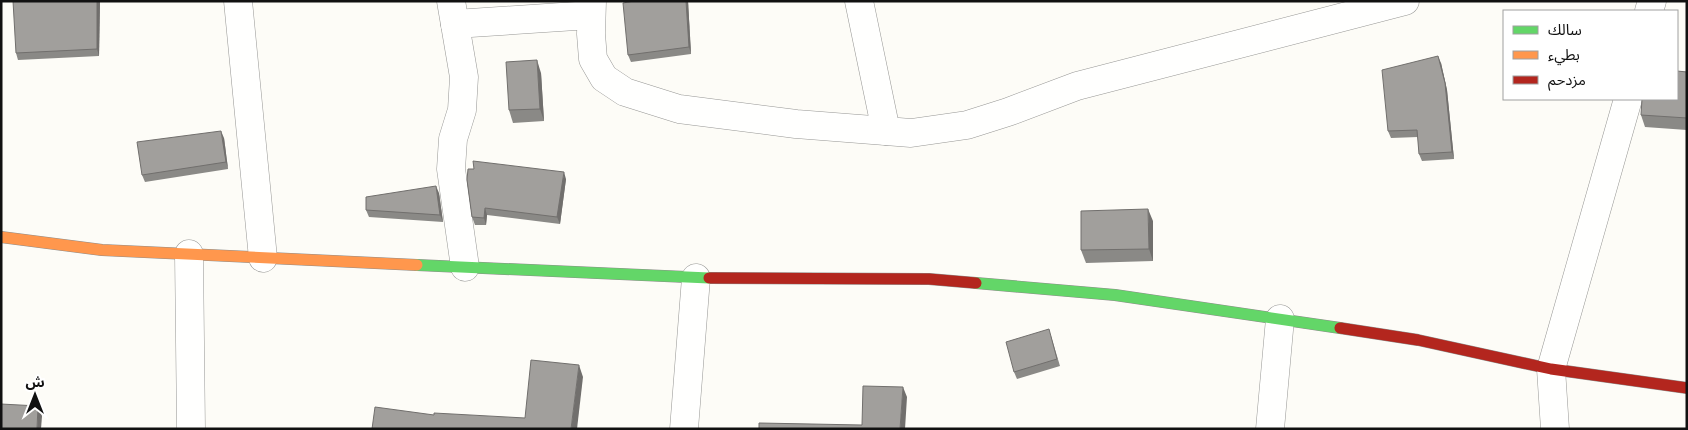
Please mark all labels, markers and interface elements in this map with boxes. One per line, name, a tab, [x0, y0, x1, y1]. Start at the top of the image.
legend	[1503, 10, 1678, 100]
text: سالك	[1548, 17, 1582, 40]
text: بطيء	[1548, 42, 1580, 66]
text: مزدحم	[1548, 67, 1586, 91]
north arrow	[10, 370, 60, 420]
text: ش	[25, 371, 45, 391]

